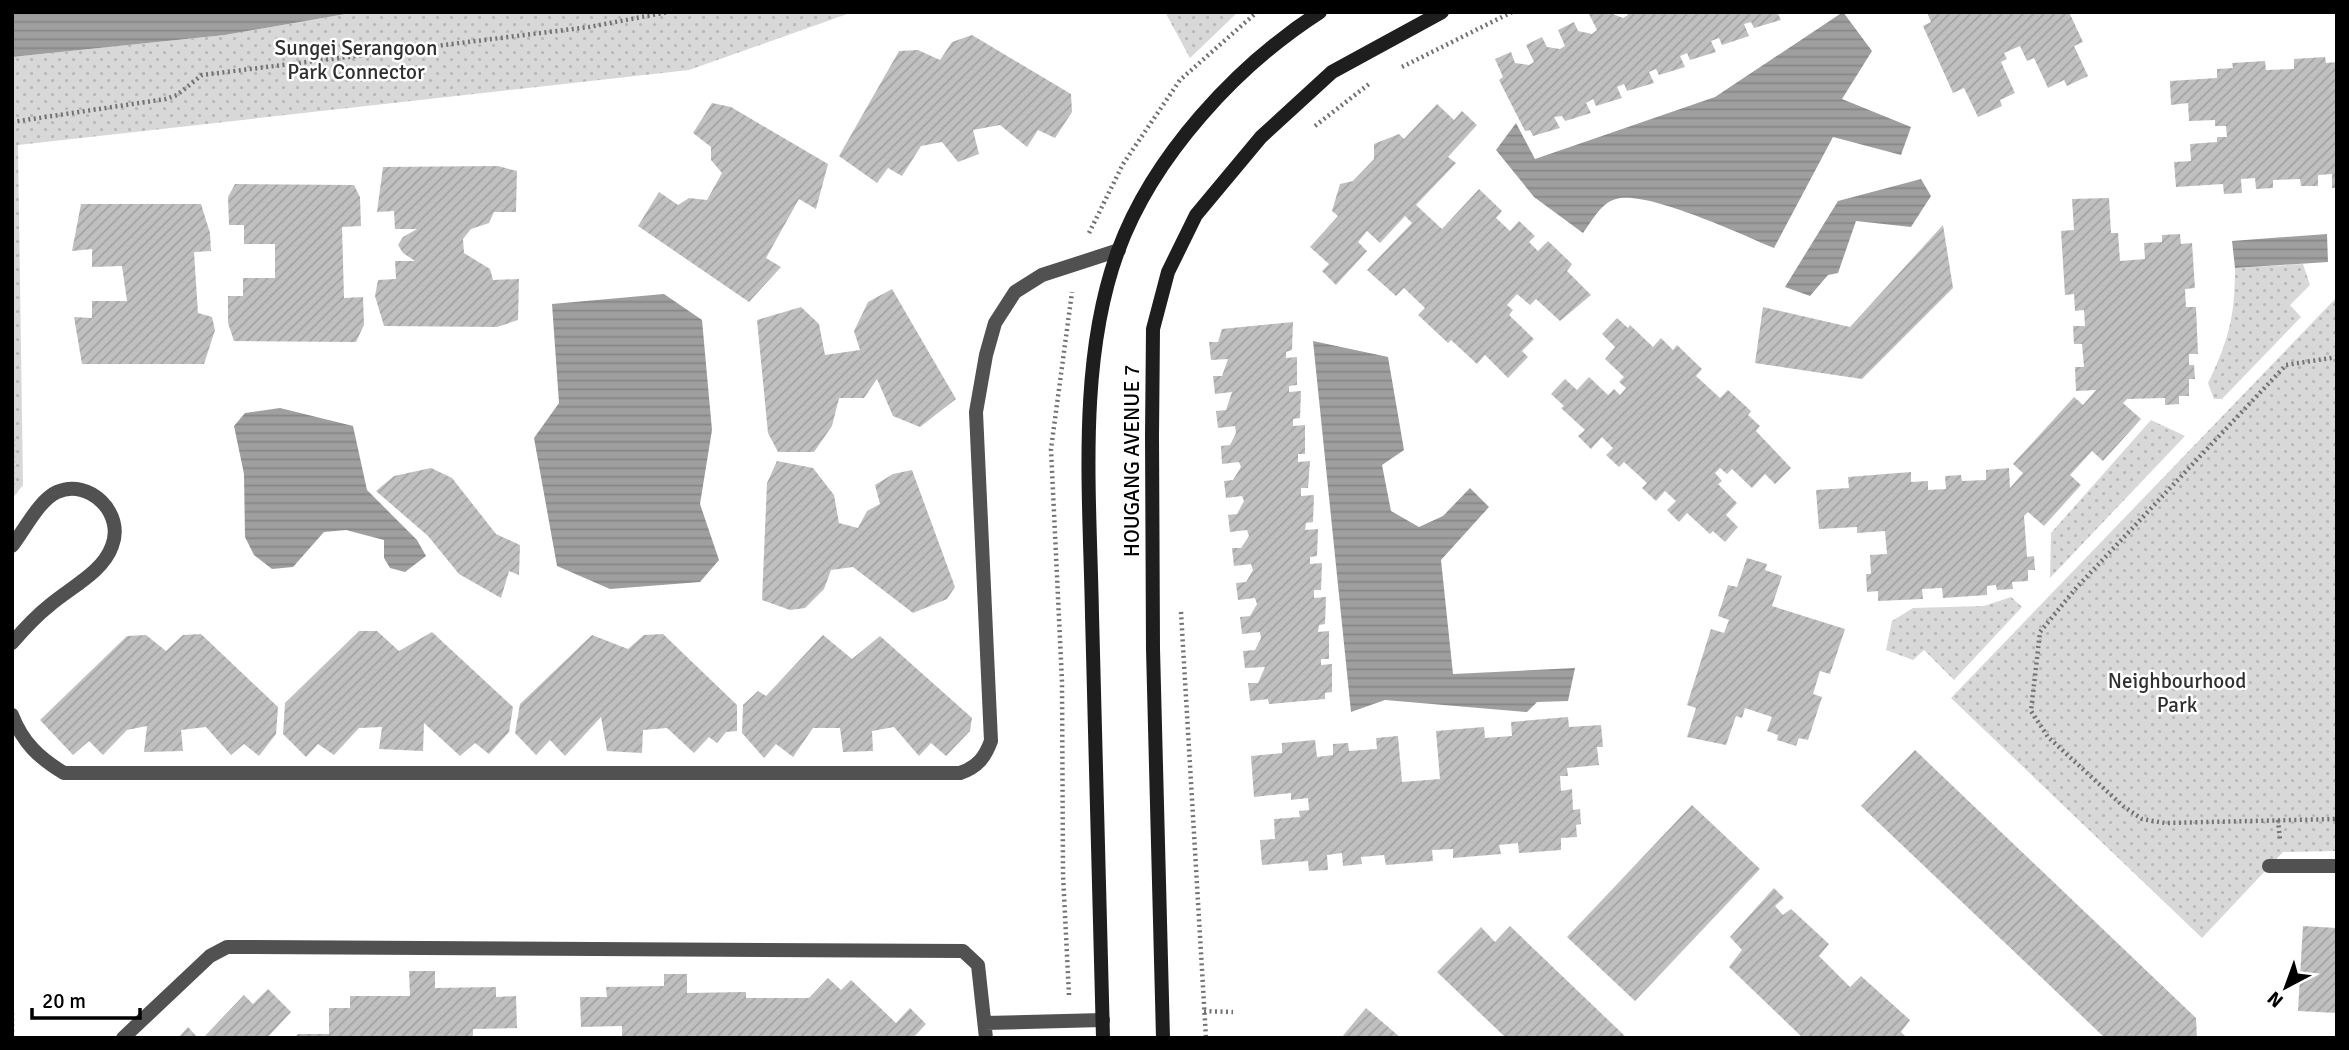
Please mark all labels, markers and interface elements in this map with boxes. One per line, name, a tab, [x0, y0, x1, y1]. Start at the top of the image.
park label: Sungei Serangoon Park Connector	[275, 35, 437, 85]
street label: HOUGANG AVENUE 7	[1119, 365, 1145, 557]
park label: Neighbourhood Park	[2108, 668, 2246, 718]
north arrow	[2251, 952, 2321, 1022]
scale bar	[32, 976, 140, 1020]
text: N	[2263, 986, 2288, 1012]
text: 20 m	[42, 988, 86, 1014]

